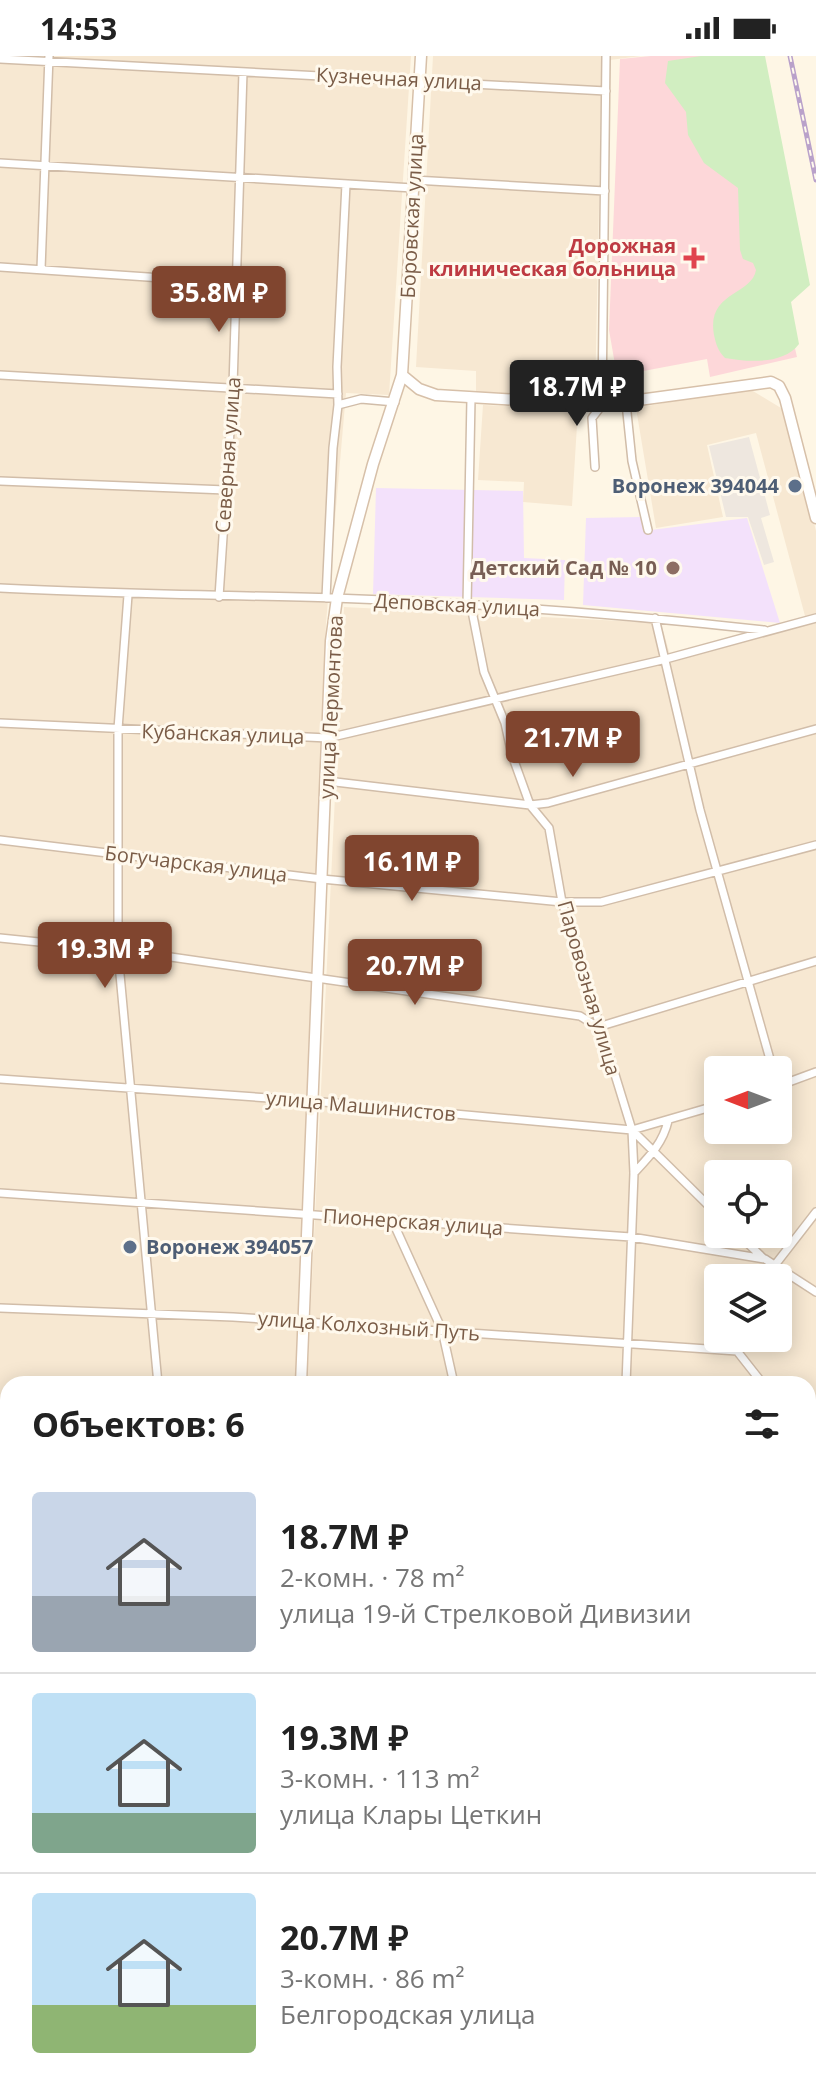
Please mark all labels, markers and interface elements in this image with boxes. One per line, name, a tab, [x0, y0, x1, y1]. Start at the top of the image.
text: 14:53	[40, 8, 117, 49]
street label: Кузнечная улица	[316, 61, 483, 96]
street label: Боровская улица	[394, 133, 429, 299]
place label: Дорожная клиническая больница	[428, 232, 676, 282]
marker: Дорожная клиническая больница	[683, 247, 705, 269]
pin: 35.8M ₽	[145, 266, 293, 334]
text: 35.8M ₽	[170, 274, 268, 310]
pin: 18.7M ₽	[503, 360, 651, 428]
text: 18.7M ₽	[528, 368, 626, 404]
street label: Северная улица	[209, 376, 246, 534]
place label: Воронеж 394044	[612, 472, 780, 499]
marker: Воронеж 394044	[786, 477, 804, 495]
place label: Детский Сад № 10	[470, 554, 657, 581]
marker: Детский Сад № 10	[664, 559, 682, 577]
street label: Деповская улица	[373, 587, 541, 622]
street label: улица Лермонтова	[312, 614, 349, 800]
pin: 21.7M ₽	[499, 711, 647, 779]
street label: Кубанская улица	[141, 717, 305, 750]
text: 21.7M ₽	[524, 719, 622, 755]
pin: 16.1M ₽	[338, 835, 486, 903]
street label: Богучарская улица	[103, 839, 289, 888]
text: 16.1M ₽	[363, 843, 461, 879]
street label: Паровозная улица	[552, 897, 627, 1079]
pin: 19.3M ₽	[31, 922, 179, 990]
text: 19.3M ₽	[56, 930, 154, 966]
pin: 20.7M ₽	[341, 939, 489, 1007]
text: 20.7M ₽	[366, 947, 464, 983]
north arrow	[704, 1056, 792, 1144]
map controls	[704, 1056, 792, 1352]
street label: улица Машинистов	[265, 1084, 457, 1127]
button: locate	[704, 1160, 792, 1248]
street label: Пионерская улица	[322, 1202, 504, 1241]
place label: Воронеж 394057	[146, 1233, 313, 1260]
marker: Воронеж 394057	[121, 1238, 139, 1256]
button: layers	[704, 1264, 792, 1352]
street label: улица Колхозный Путь	[257, 1304, 481, 1347]
text: Объектов: 6	[32, 1401, 245, 1447]
icon: filters	[740, 1402, 784, 1446]
text: 18.7M ₽	[280, 1513, 409, 1559]
icon: home	[96, 1524, 192, 1620]
text: 2-комн. · 78 m²	[280, 1559, 465, 1595]
text: улица 19-й Стрелковой Дивизии	[280, 1595, 692, 1631]
text: 19.3M ₽	[280, 1714, 409, 1760]
icon: home	[96, 1725, 192, 1821]
text: 3-комн. · 113 m²	[280, 1760, 479, 1796]
text: улица Клары Цеткин	[280, 1796, 542, 1832]
text: 20.7M ₽	[280, 1914, 409, 1960]
icon: home	[96, 1925, 192, 2021]
text: 3-комн. · 86 m²	[280, 1960, 465, 1996]
text: Белгородская улица	[280, 1996, 535, 2032]

